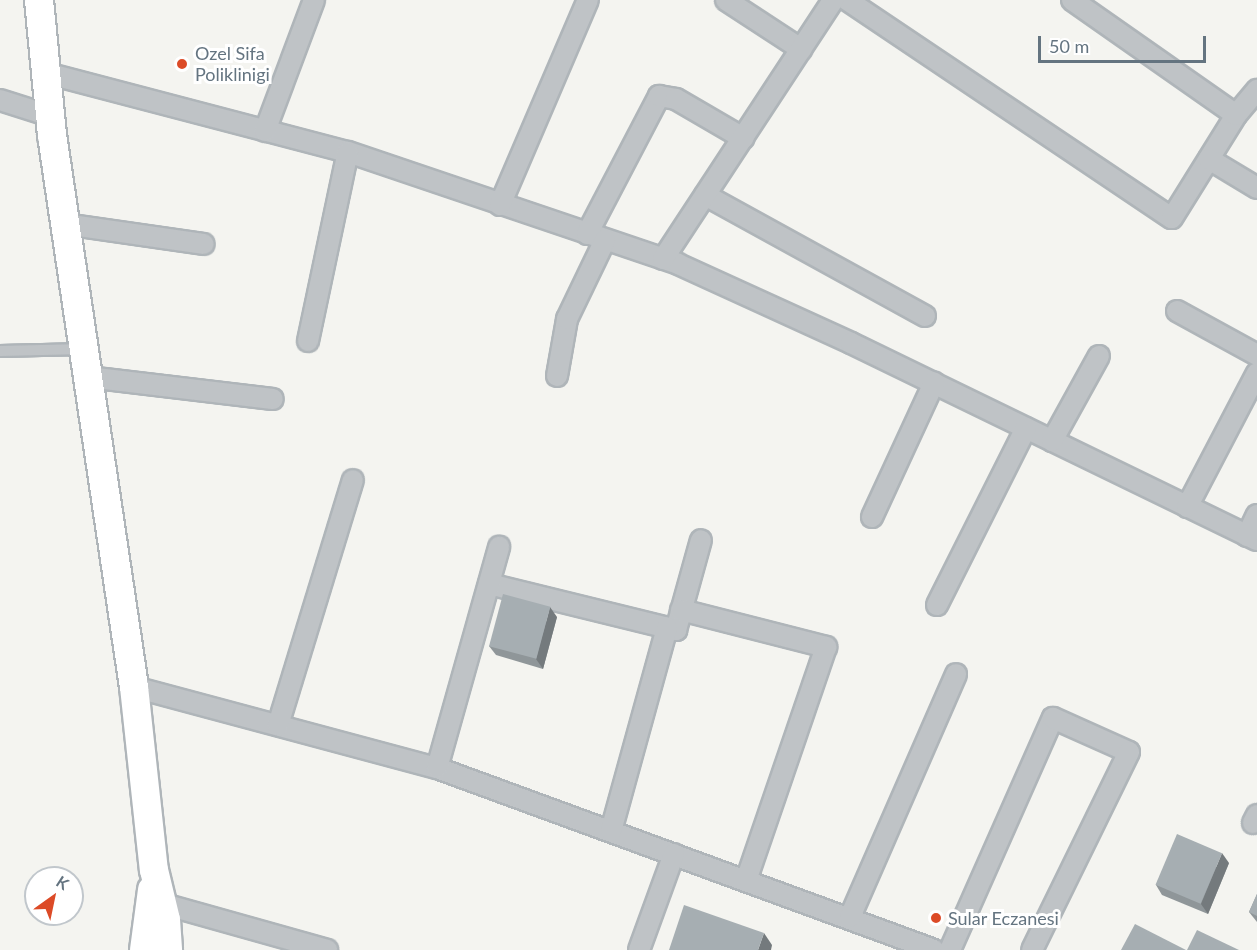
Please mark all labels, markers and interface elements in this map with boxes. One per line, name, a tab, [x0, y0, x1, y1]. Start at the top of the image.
scale bar	[1041, 24, 1209, 62]
text: 50 m	[1049, 35, 1089, 57]
place label: Ozel Sifa Poliklinigi	[195, 43, 270, 86]
marker: Ozel Sifa Poliklinigi	[173, 55, 191, 73]
north arrow	[24, 866, 84, 926]
text: K	[53, 871, 73, 893]
place label: Sular Eczanesi	[948, 907, 1059, 929]
marker: Sular Eczanesi	[929, 911, 943, 925]

